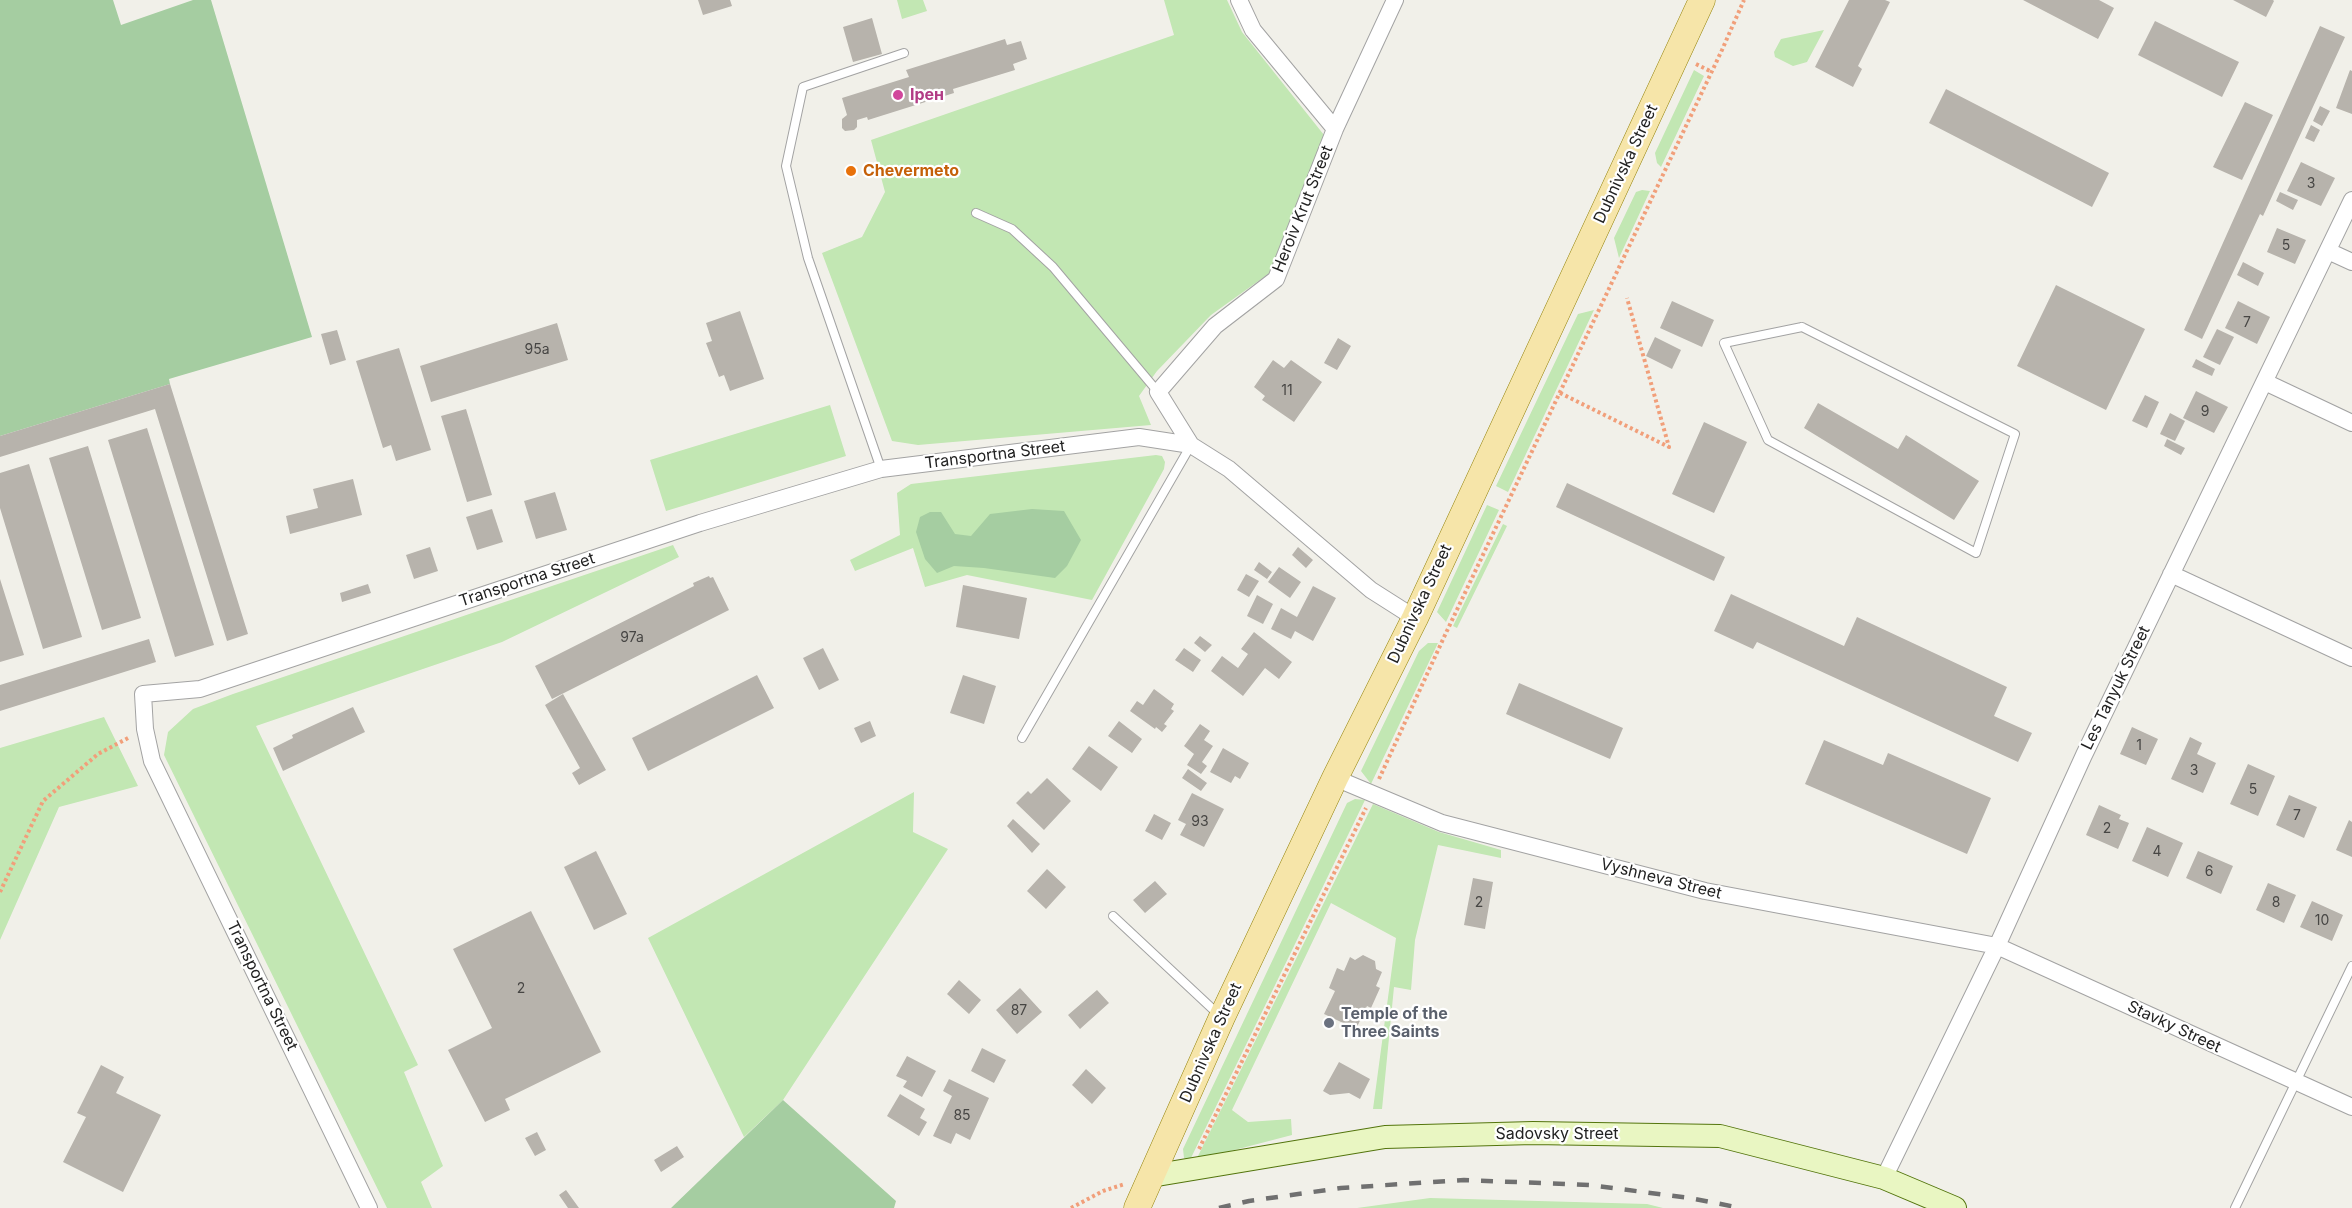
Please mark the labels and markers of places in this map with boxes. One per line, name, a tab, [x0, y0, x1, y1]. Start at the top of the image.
place label: Ірен	[910, 85, 944, 105]
marker: Ірен	[891, 88, 905, 102]
place label: Chevermeto	[863, 161, 959, 181]
marker: Chevermeto	[844, 164, 858, 178]
place label: Temple of the Three Saints	[1341, 1004, 1448, 1042]
marker: Temple of the Three Saints	[1322, 1016, 1336, 1030]

